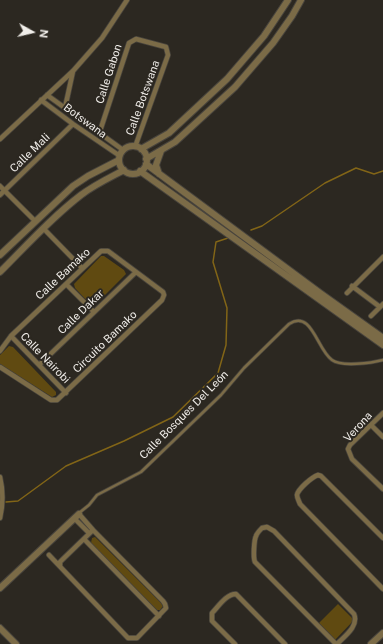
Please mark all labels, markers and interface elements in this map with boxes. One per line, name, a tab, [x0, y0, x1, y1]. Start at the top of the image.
north arrow	[12, 12, 52, 52]
text: N	[37, 29, 50, 39]
street label: Calle Gabon	[93, 42, 125, 106]
street label: Calle Botswana	[123, 59, 163, 137]
street label: Botswana	[61, 101, 109, 141]
street label: Calle Mali	[7, 131, 53, 175]
street label: Calle Bamako	[33, 245, 93, 303]
street label: Calle Dakar	[55, 287, 107, 337]
street label: Circuito Bamako	[70, 308, 140, 376]
street label: Calle Nairobi	[17, 330, 73, 386]
street label: Calle Bosques Del León	[137, 368, 231, 462]
street label: Verona	[341, 409, 375, 445]

